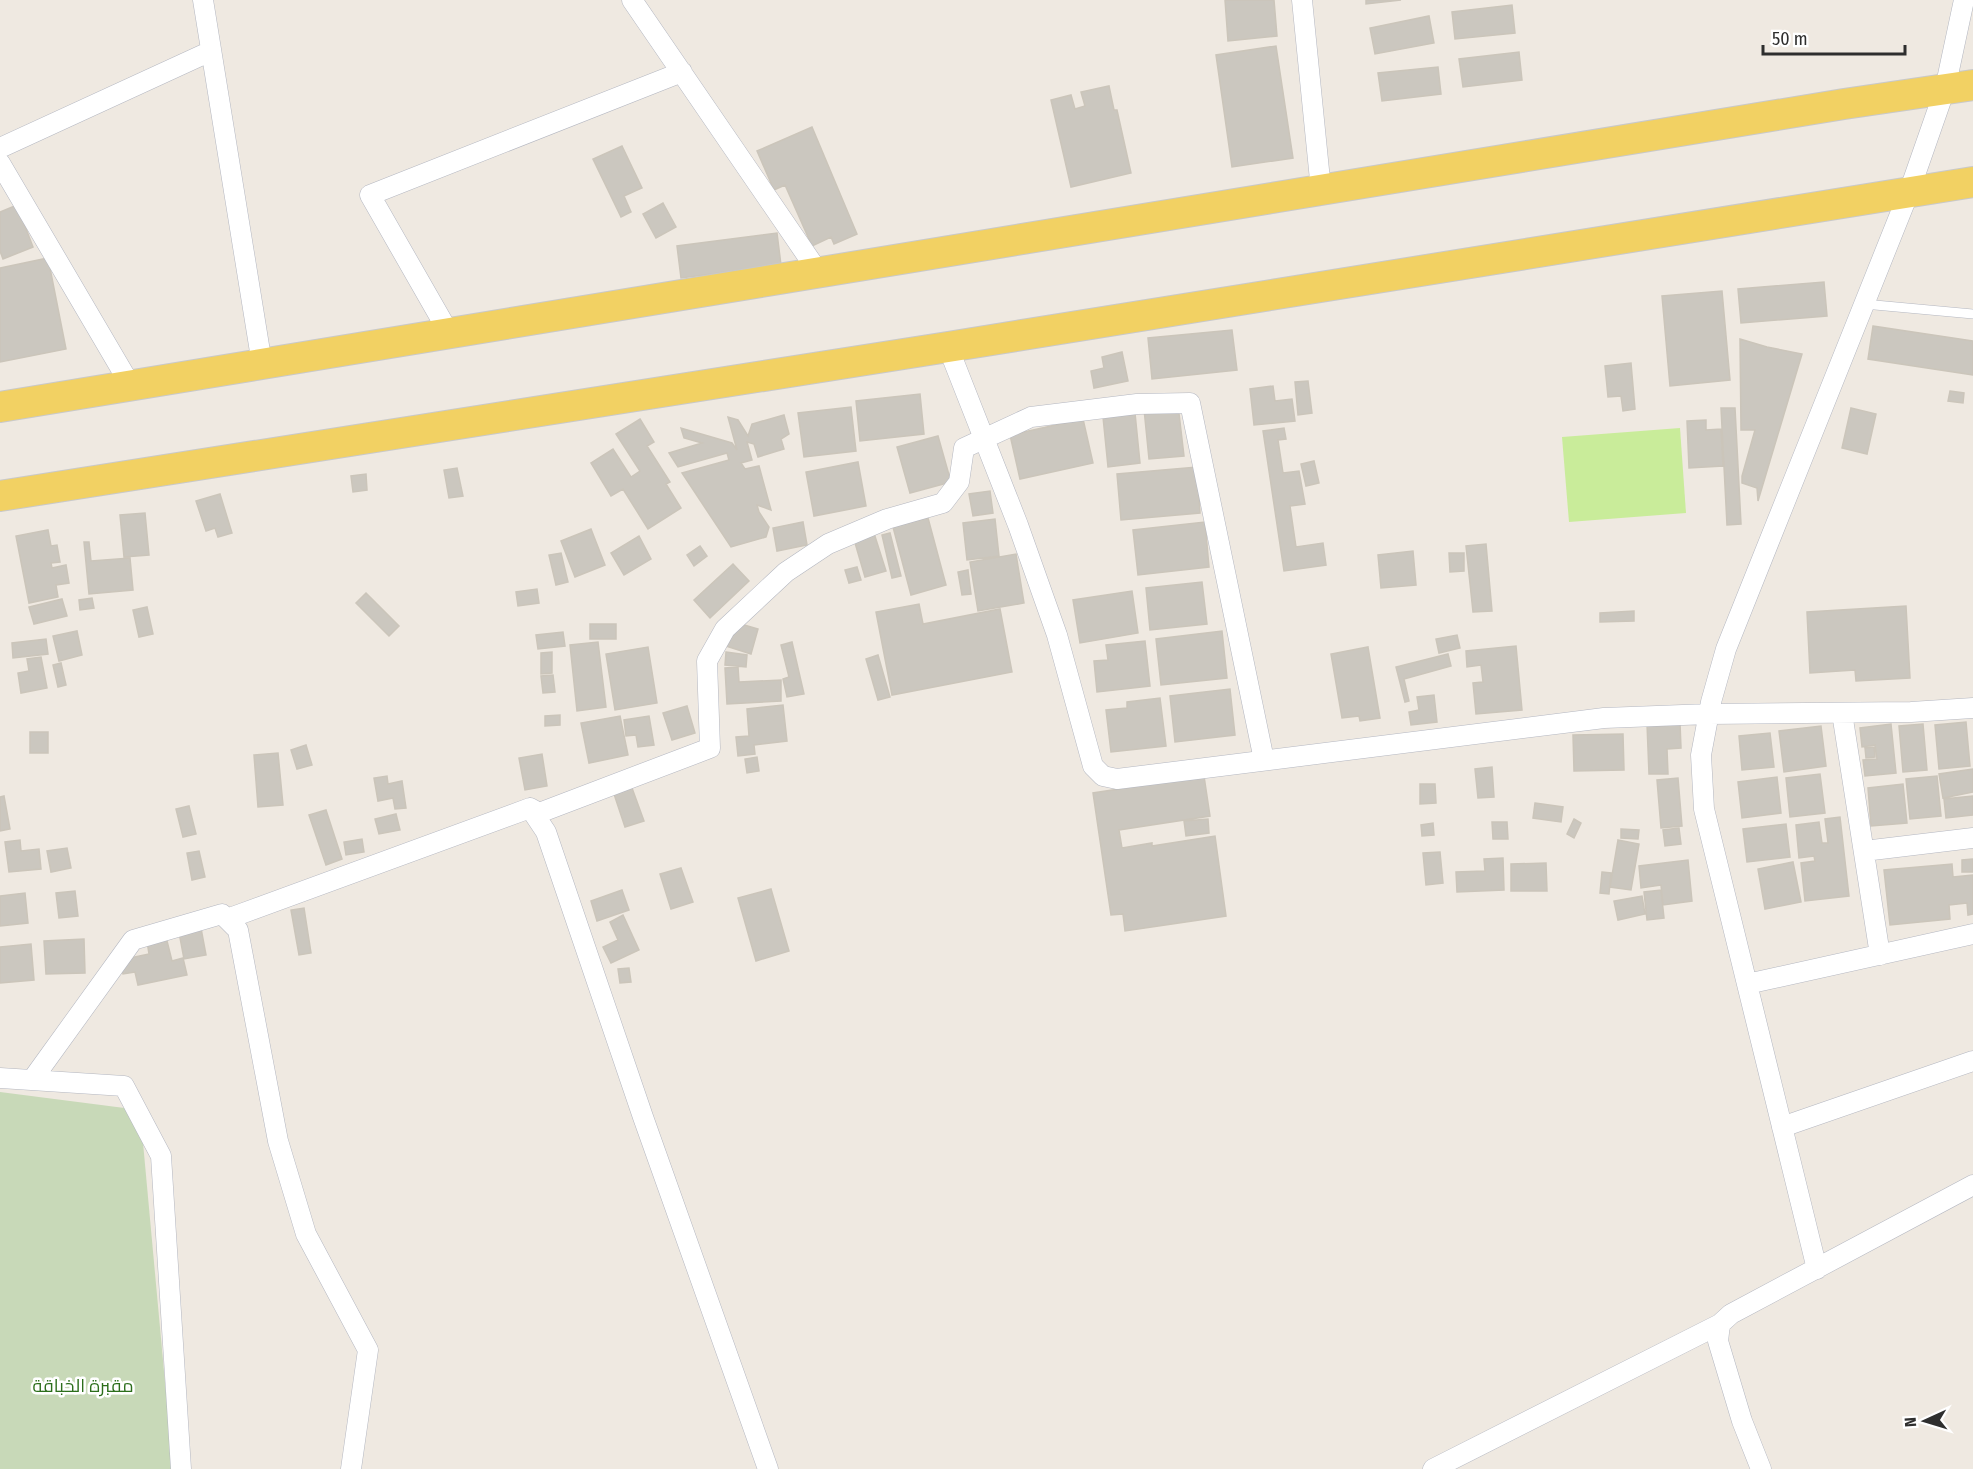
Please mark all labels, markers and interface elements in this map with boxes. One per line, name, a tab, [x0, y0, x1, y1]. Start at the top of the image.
scale bar	[1763, 18, 1906, 56]
text: 50 m	[1772, 28, 1808, 50]
park label: مقبرة الخباقة	[32, 1375, 134, 1397]
north arrow	[1895, 1391, 1955, 1451]
text: N	[1901, 1417, 1920, 1427]

